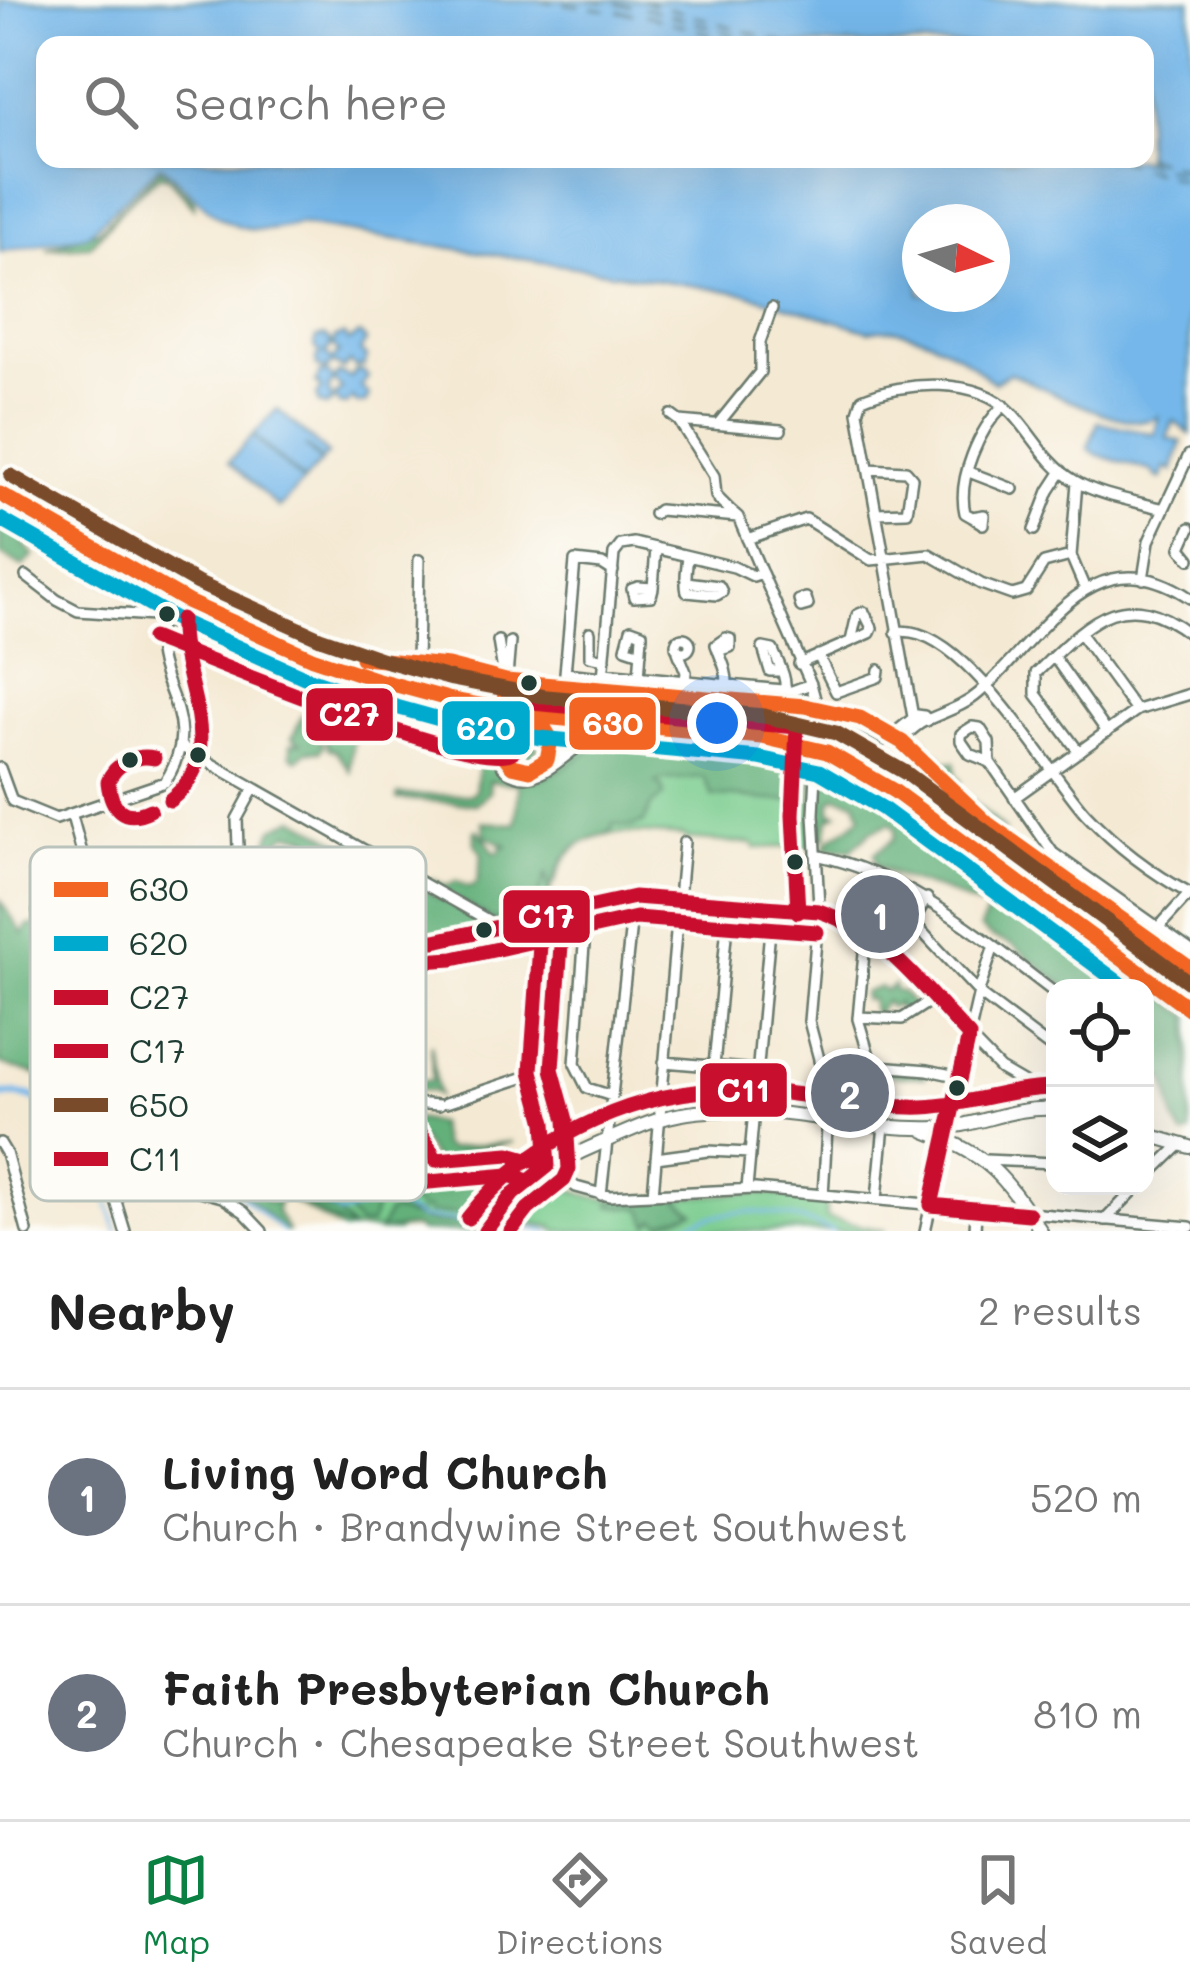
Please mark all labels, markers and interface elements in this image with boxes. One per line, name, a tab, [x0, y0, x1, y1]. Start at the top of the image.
search box	[36, 36, 1154, 168]
icon: search	[78, 69, 144, 135]
text: Search here	[174, 73, 448, 131]
north arrow	[902, 204, 1010, 312]
unlabelled marker	[156, 603, 178, 625]
unlabelled marker	[518, 672, 540, 694]
line badge: C27	[304, 686, 395, 743]
text: C27	[318, 691, 380, 734]
your location	[687, 693, 747, 753]
line badge: 630	[567, 695, 658, 752]
line badge: 620	[440, 699, 532, 757]
text: 630	[583, 700, 643, 743]
text: 620	[456, 705, 516, 748]
unlabelled marker	[187, 744, 209, 766]
unlabelled marker	[119, 749, 141, 771]
legend	[30, 847, 426, 1201]
unlabelled marker	[784, 851, 806, 873]
text: 630	[129, 866, 189, 909]
pin: 1	[841, 869, 919, 959]
line badge: C17	[501, 888, 592, 945]
text: C17	[517, 893, 575, 936]
unlabelled marker	[473, 919, 495, 941]
text: 620	[129, 920, 188, 963]
text: C27	[129, 974, 189, 1017]
map controls	[1046, 979, 1154, 1195]
button: locate	[1046, 979, 1154, 1087]
text: C17	[129, 1028, 186, 1071]
pin: 2	[811, 1048, 889, 1138]
line badge: C11	[698, 1061, 789, 1119]
text: C11	[716, 1067, 770, 1110]
unlabelled marker	[946, 1077, 968, 1099]
text: 650	[129, 1082, 189, 1125]
button: layers	[1046, 1087, 1154, 1195]
text: C11	[129, 1136, 182, 1179]
text: Nearby	[48, 1276, 235, 1343]
text: 2 results	[978, 1284, 1142, 1335]
text: Living Word Church	[162, 1442, 607, 1500]
text: 1	[78, 1471, 96, 1522]
text: 520 m	[1030, 1471, 1142, 1522]
text: Church · Brandywine Street Southwest	[162, 1500, 908, 1551]
text: Faith Presbyterian Church	[162, 1658, 770, 1716]
text: 2	[76, 1687, 98, 1738]
text: 810 m	[1033, 1687, 1142, 1738]
text: Church · Chesapeake Street Southwest	[162, 1716, 919, 1767]
tab: Map	[143, 1847, 210, 1962]
tab: Directions	[496, 1847, 663, 1962]
tab: Saved	[949, 1847, 1047, 1962]

